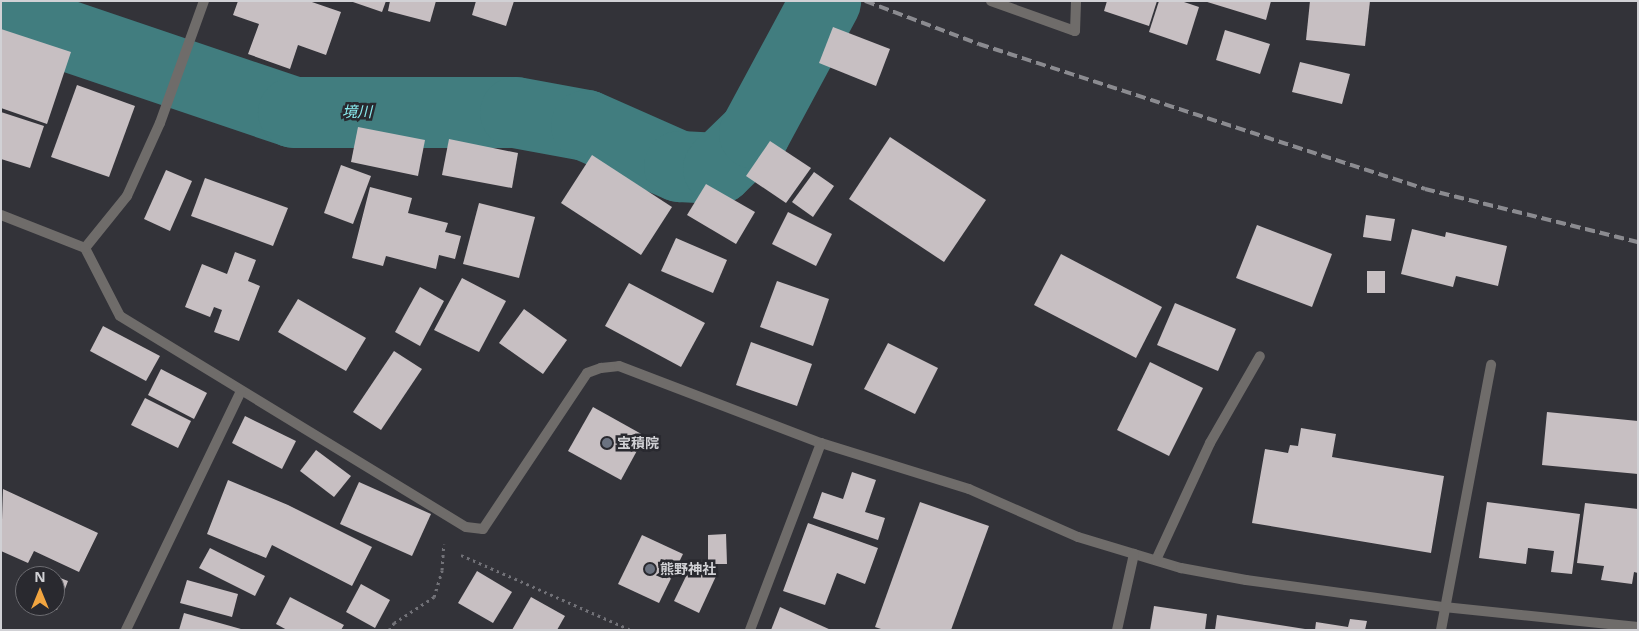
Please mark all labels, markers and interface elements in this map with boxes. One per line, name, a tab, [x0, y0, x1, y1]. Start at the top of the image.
water label: 境川	[342, 103, 372, 121]
place label: 宝積院	[617, 435, 659, 451]
marker: 宝積院	[601, 437, 613, 449]
place label: 熊野神社	[660, 561, 716, 577]
marker: 熊野神社	[644, 563, 656, 575]
north arrow	[15, 566, 65, 616]
text: N	[34, 567, 46, 586]

